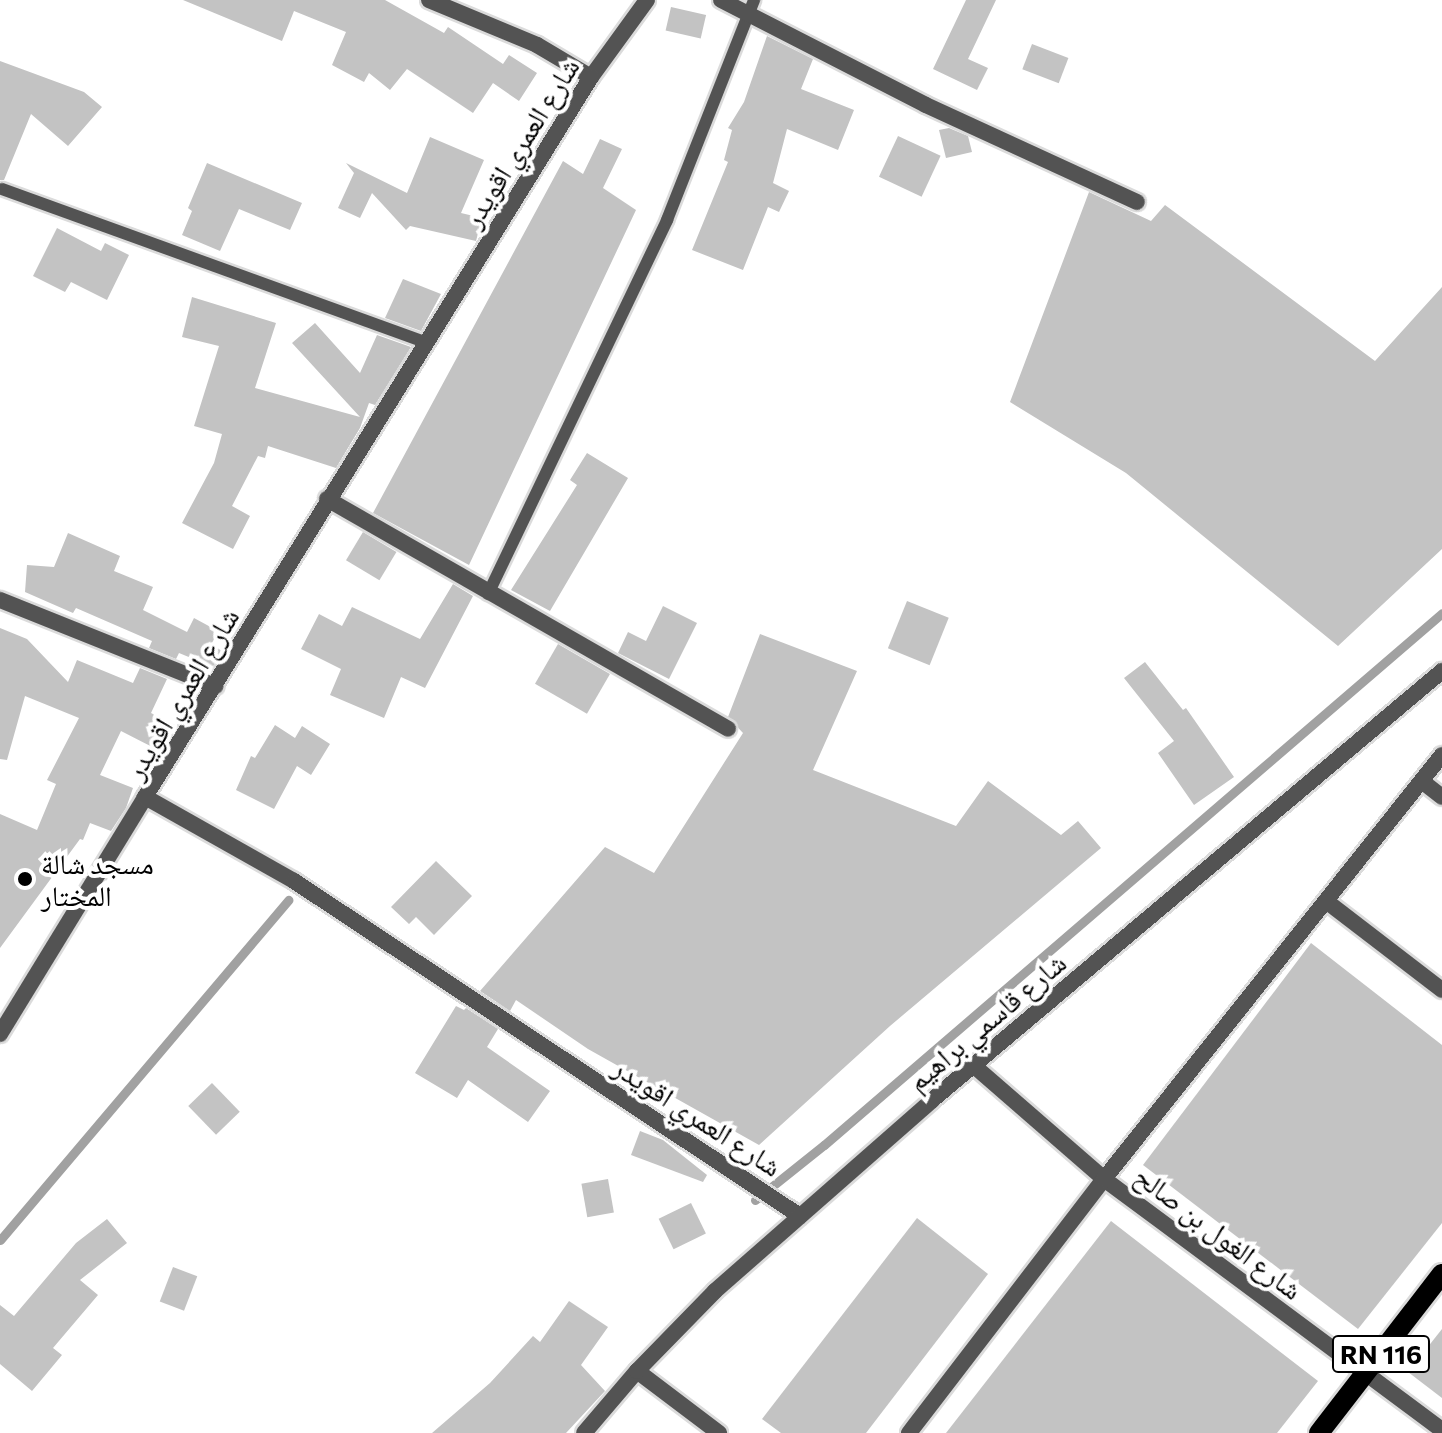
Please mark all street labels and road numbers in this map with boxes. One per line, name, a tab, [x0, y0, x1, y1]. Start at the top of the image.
street label: شارع العمري اقويدر	[454, 51, 586, 233]
street label: شارع العمري اقويدر	[117, 601, 245, 785]
street label: شارع قاسمي براهيم	[900, 945, 1072, 1097]
street label: شارع العمري اقويدر	[608, 1049, 788, 1183]
street label: شارع الغول بن صالح	[1129, 1158, 1309, 1306]
road number: RN 116	[1331, 1332, 1431, 1376]

